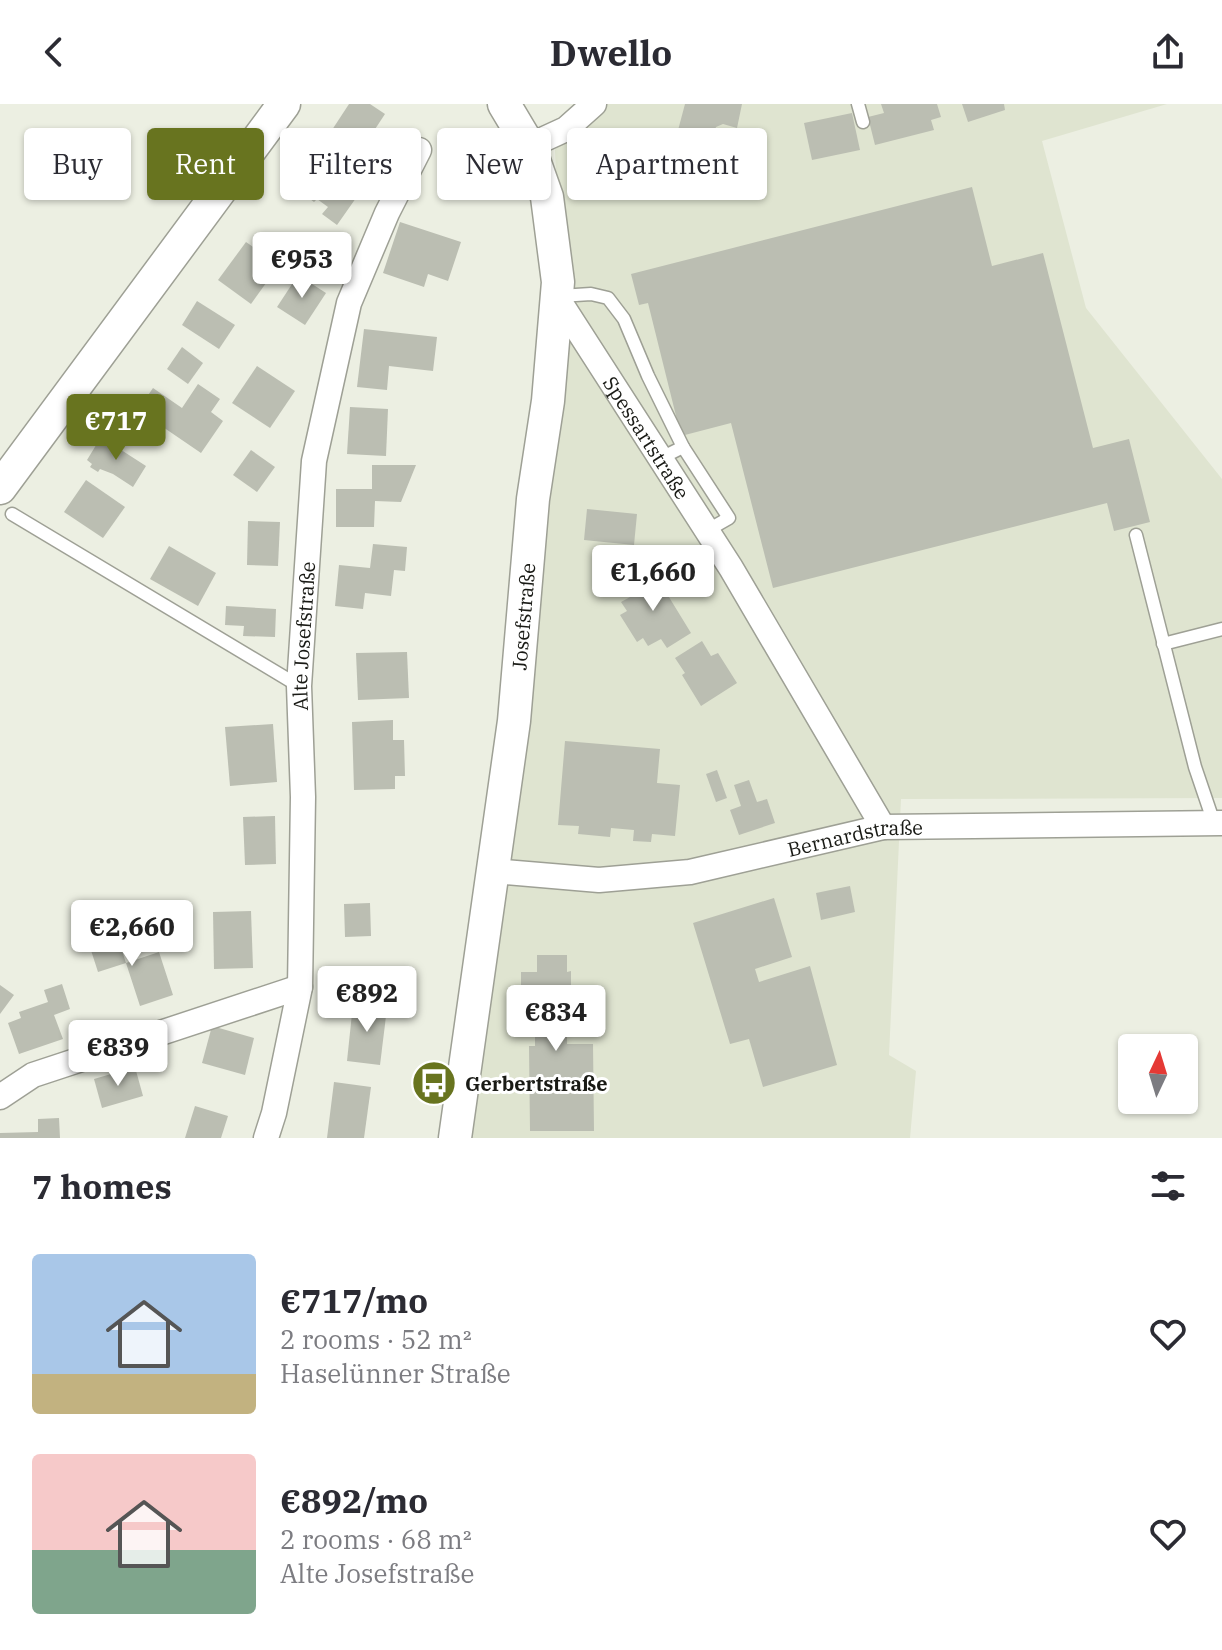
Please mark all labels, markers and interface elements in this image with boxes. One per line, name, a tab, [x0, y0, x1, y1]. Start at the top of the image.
text: Dwello	[550, 29, 672, 76]
icon: back	[32, 30, 76, 74]
icon: share	[1146, 30, 1190, 74]
chip: Buy	[24, 128, 131, 200]
chip: Rent	[147, 128, 264, 200]
chip: Filters	[280, 128, 421, 200]
chip: New	[437, 128, 551, 200]
chip: Apartment	[567, 128, 767, 200]
pin: €953	[255, 232, 349, 300]
text: €953	[271, 241, 333, 275]
street label: Spessartstraße	[597, 371, 696, 504]
pin: €717	[69, 394, 163, 462]
text: €717	[85, 403, 147, 437]
pin: €1,660	[588, 545, 718, 613]
text: €1,660	[610, 554, 696, 588]
street label: Alte Josefstraße	[285, 561, 321, 711]
street label: Josefstraße	[505, 562, 541, 671]
street label: Bernardstraße	[785, 813, 923, 862]
pin: €2,660	[67, 900, 197, 968]
text: €2,660	[89, 909, 175, 943]
pin: €892	[320, 966, 414, 1034]
text: €892	[336, 975, 398, 1009]
pin: €834	[509, 985, 603, 1053]
text: €834	[525, 994, 587, 1028]
pin: €839	[71, 1020, 165, 1088]
text: €839	[87, 1029, 149, 1063]
north arrow	[1118, 1034, 1198, 1114]
map controls	[1118, 1034, 1198, 1114]
bus stop icon: Gerbertstraße	[410, 1059, 458, 1107]
place label: Gerbertstraße	[465, 1070, 608, 1097]
text: 7 homes	[32, 1164, 172, 1208]
icon: filters	[1146, 1164, 1190, 1208]
text: €717/mo	[280, 1278, 428, 1322]
icon: home	[96, 1286, 192, 1382]
icon: heart	[1146, 1312, 1190, 1356]
text: 2 rooms · 52 m²	[280, 1322, 472, 1356]
text: Haselünner Straße	[280, 1356, 511, 1390]
text: €892/mo	[280, 1478, 428, 1522]
icon: home	[96, 1486, 192, 1582]
icon: heart	[1146, 1512, 1190, 1556]
text: 2 rooms · 68 m²	[280, 1522, 472, 1556]
text: Alte Josefstraße	[280, 1556, 474, 1590]

